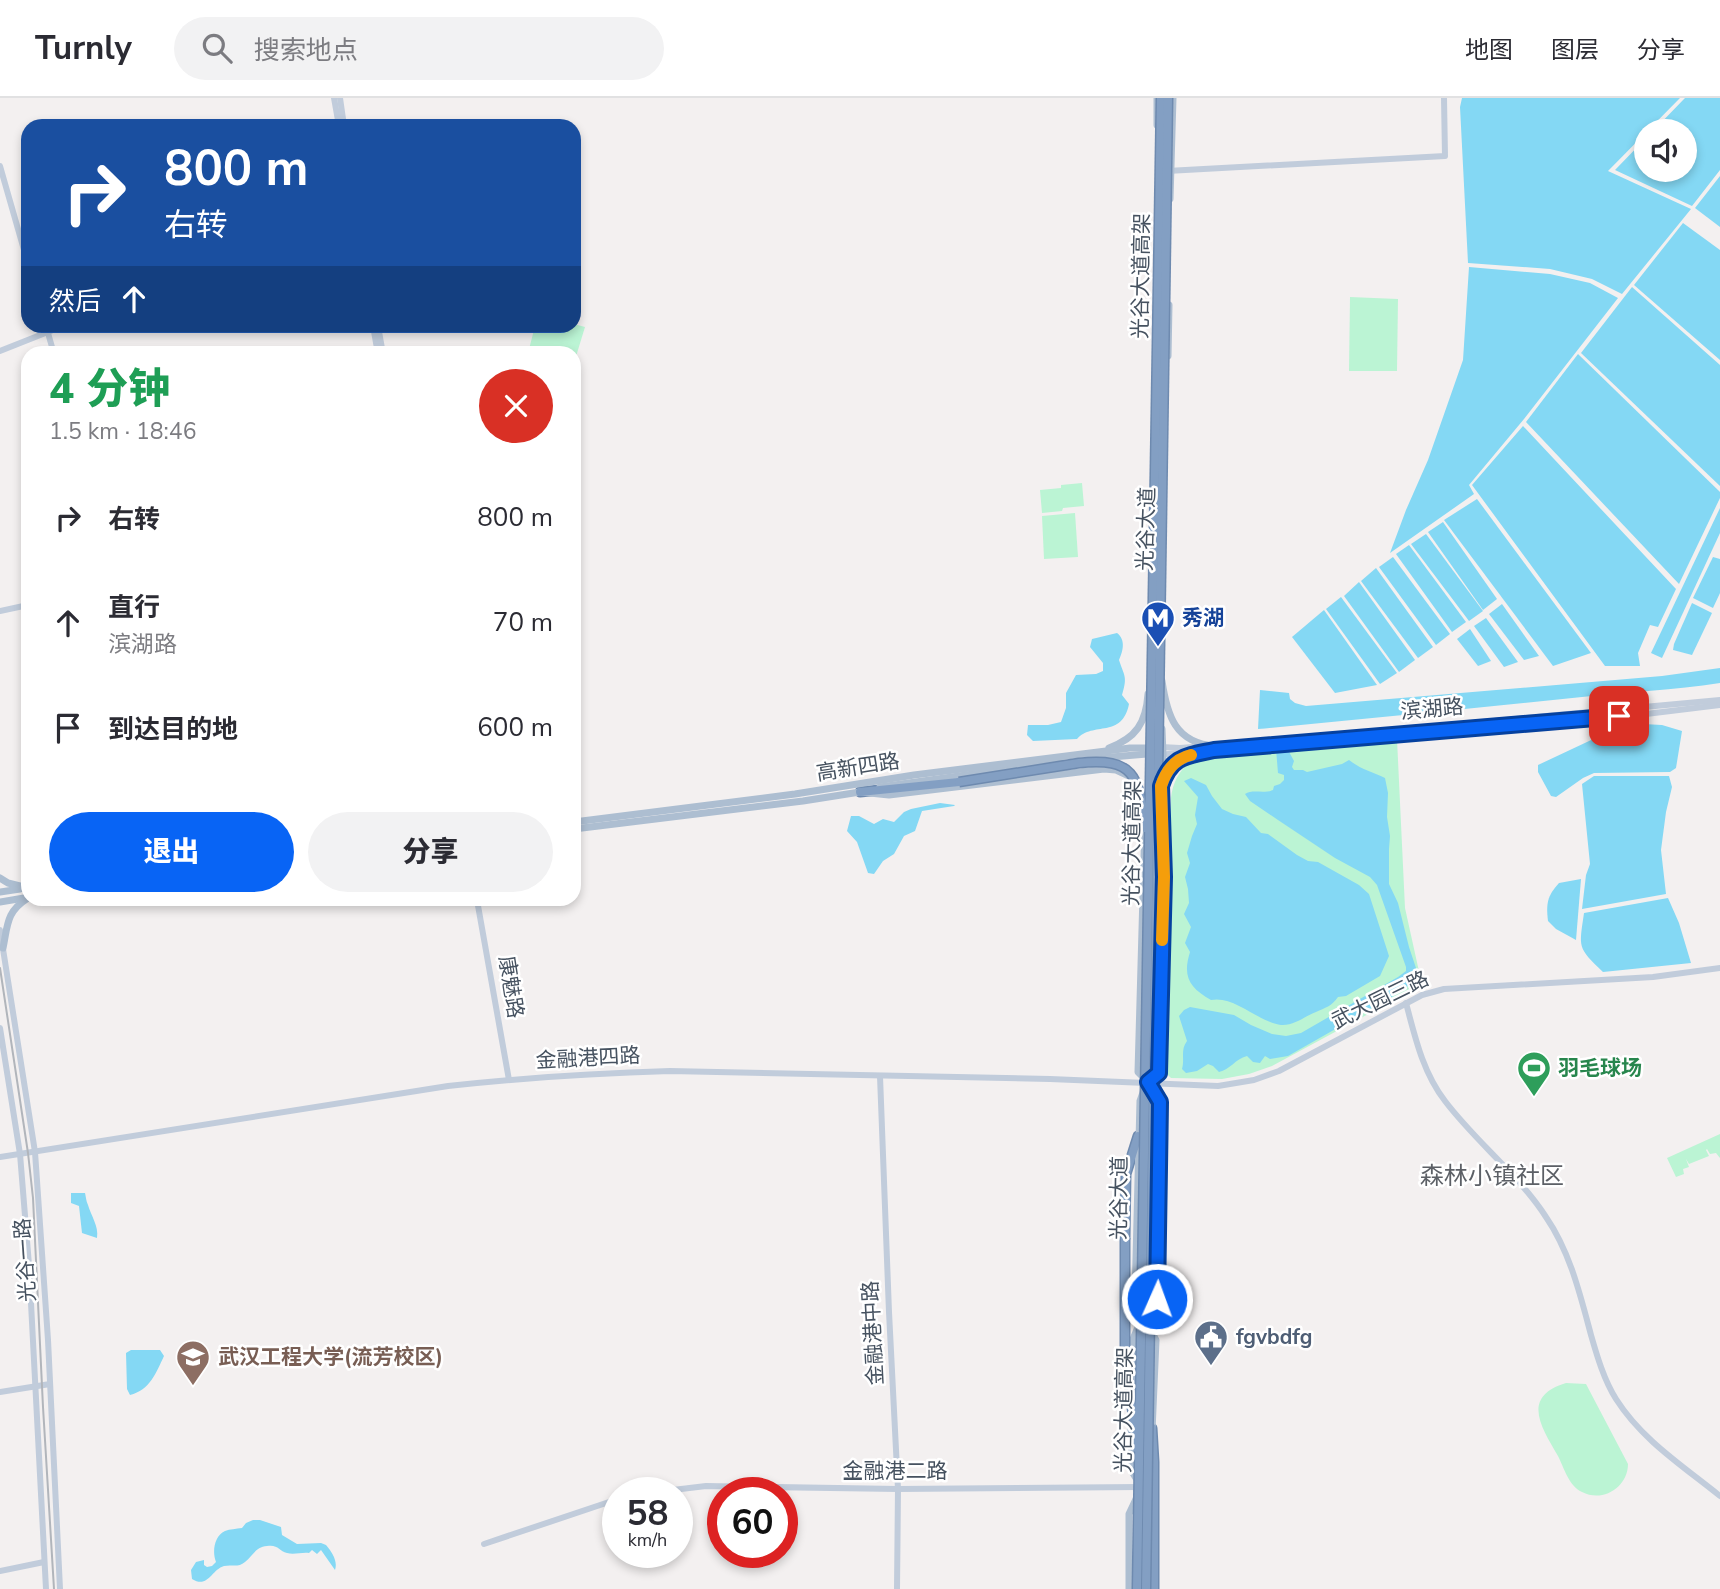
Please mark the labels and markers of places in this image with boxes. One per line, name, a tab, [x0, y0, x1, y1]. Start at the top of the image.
metro station icon: 秀湖	[1139, 599, 1177, 648]
place label: 秀湖	[1182, 604, 1224, 632]
pin	[1589, 686, 1649, 746]
sports icon: 羽毛球场	[1515, 1049, 1553, 1098]
place label: 羽毛球场	[1558, 1054, 1642, 1082]
public building icon: fgvbdfg	[1192, 1318, 1230, 1367]
place label: fgvbdfg	[1236, 1323, 1312, 1351]
school or university icon: 武汉工程大学(流芳校区)	[174, 1338, 212, 1387]
place label: 武汉工程大学(流芳校区)	[218, 1343, 443, 1371]

